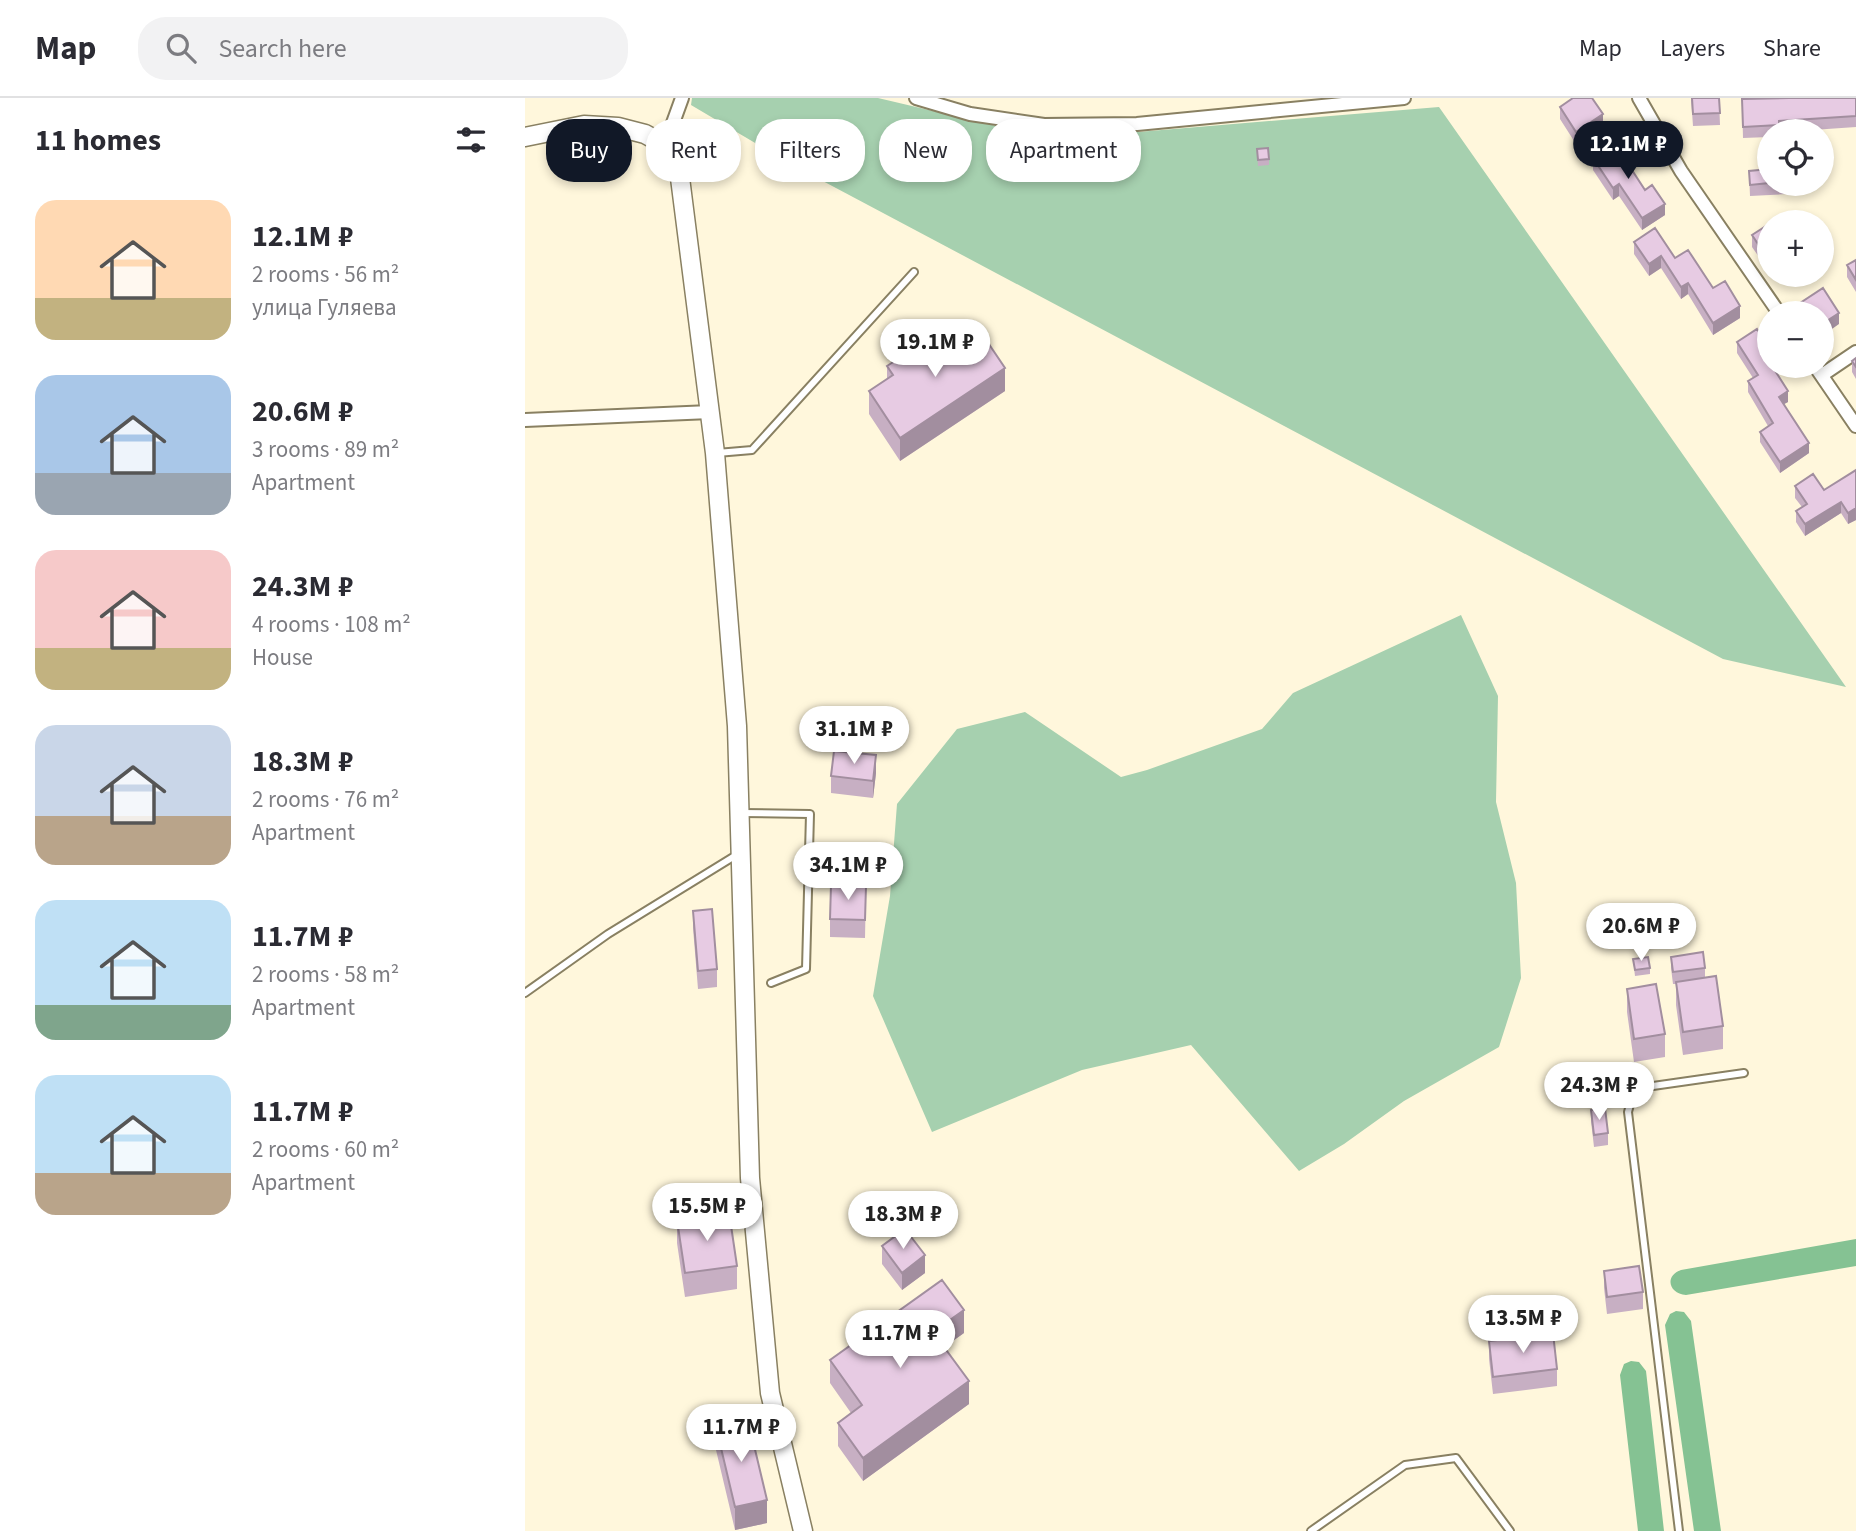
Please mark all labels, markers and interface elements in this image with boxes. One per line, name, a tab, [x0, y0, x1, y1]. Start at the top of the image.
search box	[138, 17, 628, 80]
text: Map	[35, 25, 96, 72]
icon: search	[162, 29, 200, 67]
text: Search here	[218, 30, 347, 67]
text: Map	[1579, 31, 1622, 66]
text: Layers	[1660, 31, 1725, 66]
text: Share	[1763, 31, 1821, 66]
text: 11 homes	[35, 119, 161, 162]
chip: Buy	[546, 119, 632, 182]
chip: Rent	[646, 119, 741, 182]
chip: Filters	[755, 119, 865, 182]
chip: New	[879, 119, 972, 182]
chip: Apartment	[986, 119, 1141, 182]
map controls	[1757, 119, 1834, 378]
button: locate	[1757, 119, 1834, 196]
icon: filters	[452, 121, 490, 159]
pin: 12.1M ₽	[1563, 122, 1693, 181]
text: 12.1M ₽	[1589, 127, 1667, 160]
button: +	[1757, 210, 1834, 287]
text: 12.1M ₽	[252, 215, 353, 258]
icon: home	[91, 228, 175, 312]
text: 2 rooms · 56 m²	[252, 258, 399, 291]
text: улица Гуляева	[252, 291, 397, 324]
button: −	[1757, 301, 1834, 378]
pin: 19.1M ₽	[870, 320, 1000, 379]
text: 19.1M ₽	[896, 325, 974, 358]
text: 20.6M ₽	[252, 390, 353, 433]
icon: home	[91, 403, 175, 487]
text: 3 rooms · 89 m²	[252, 433, 399, 466]
text: Apartment	[252, 466, 355, 499]
text: 24.3M ₽	[252, 565, 353, 608]
icon: home	[91, 578, 175, 662]
text: 4 rooms · 108 m²	[252, 608, 411, 641]
text: House	[252, 641, 313, 674]
pin: 31.1M ₽	[789, 706, 919, 766]
text: 31.1M ₽	[815, 712, 893, 745]
text: 18.3M ₽	[252, 740, 353, 783]
icon: home	[91, 753, 175, 837]
text: 2 rooms · 76 m²	[252, 783, 399, 816]
text: Apartment	[252, 816, 355, 849]
pin: 34.1M ₽	[783, 842, 913, 902]
text: 34.1M ₽	[809, 848, 887, 881]
pin: 20.6M ₽	[1576, 904, 1706, 963]
text: 20.6M ₽	[1602, 909, 1680, 942]
text: 11.7M ₽	[252, 915, 353, 958]
icon: home	[91, 928, 175, 1012]
text: 2 rooms · 58 m²	[252, 958, 399, 991]
text: Apartment	[252, 991, 355, 1024]
pin: 24.3M ₽	[1534, 1062, 1664, 1122]
text: 24.3M ₽	[1560, 1068, 1638, 1101]
text: 11.7M ₽	[252, 1090, 353, 1133]
icon: home	[91, 1103, 175, 1187]
text: 2 rooms · 60 m²	[252, 1133, 399, 1166]
text: Apartment	[252, 1166, 355, 1199]
pin: 15.5M ₽	[642, 1184, 772, 1243]
text: 15.5M ₽	[668, 1189, 746, 1222]
pin: 18.3M ₽	[838, 1192, 968, 1251]
text: 18.3M ₽	[864, 1197, 942, 1230]
pin: 13.5M ₽	[1458, 1296, 1588, 1355]
text: 13.5M ₽	[1484, 1301, 1562, 1334]
pin: 11.7M ₽	[835, 1310, 965, 1370]
text: 11.7M ₽	[861, 1316, 939, 1349]
pin: 11.7M ₽	[676, 1404, 806, 1464]
text: 11.7M ₽	[702, 1410, 780, 1443]

